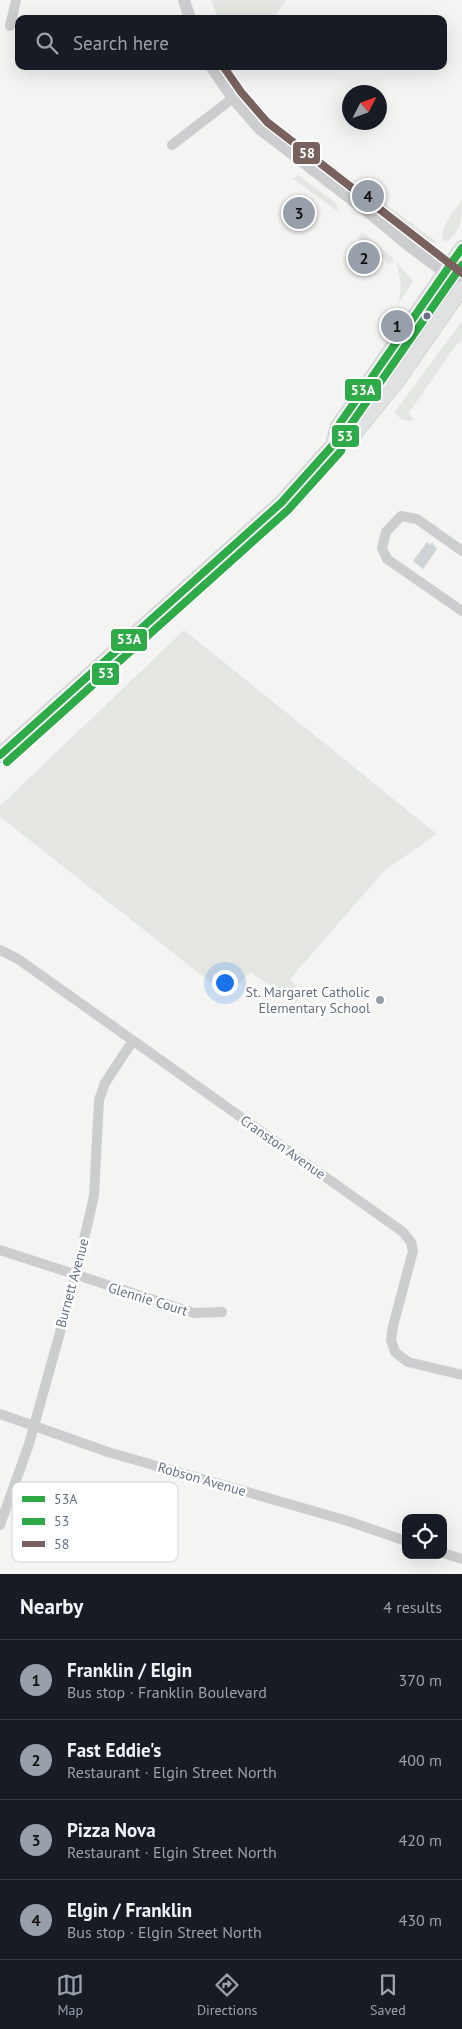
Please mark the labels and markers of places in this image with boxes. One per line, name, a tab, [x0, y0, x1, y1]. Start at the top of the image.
pin: 4	[352, 177, 384, 215]
pin: 3	[283, 194, 315, 232]
pin: 2	[348, 239, 380, 277]
pin: 1	[381, 307, 413, 345]
unlabelled marker	[422, 311, 432, 321]
place label: St. Margaret Catholic Elementary School	[246, 983, 370, 1017]
marker: St. Margaret Catholic Elementary School	[374, 994, 386, 1006]

